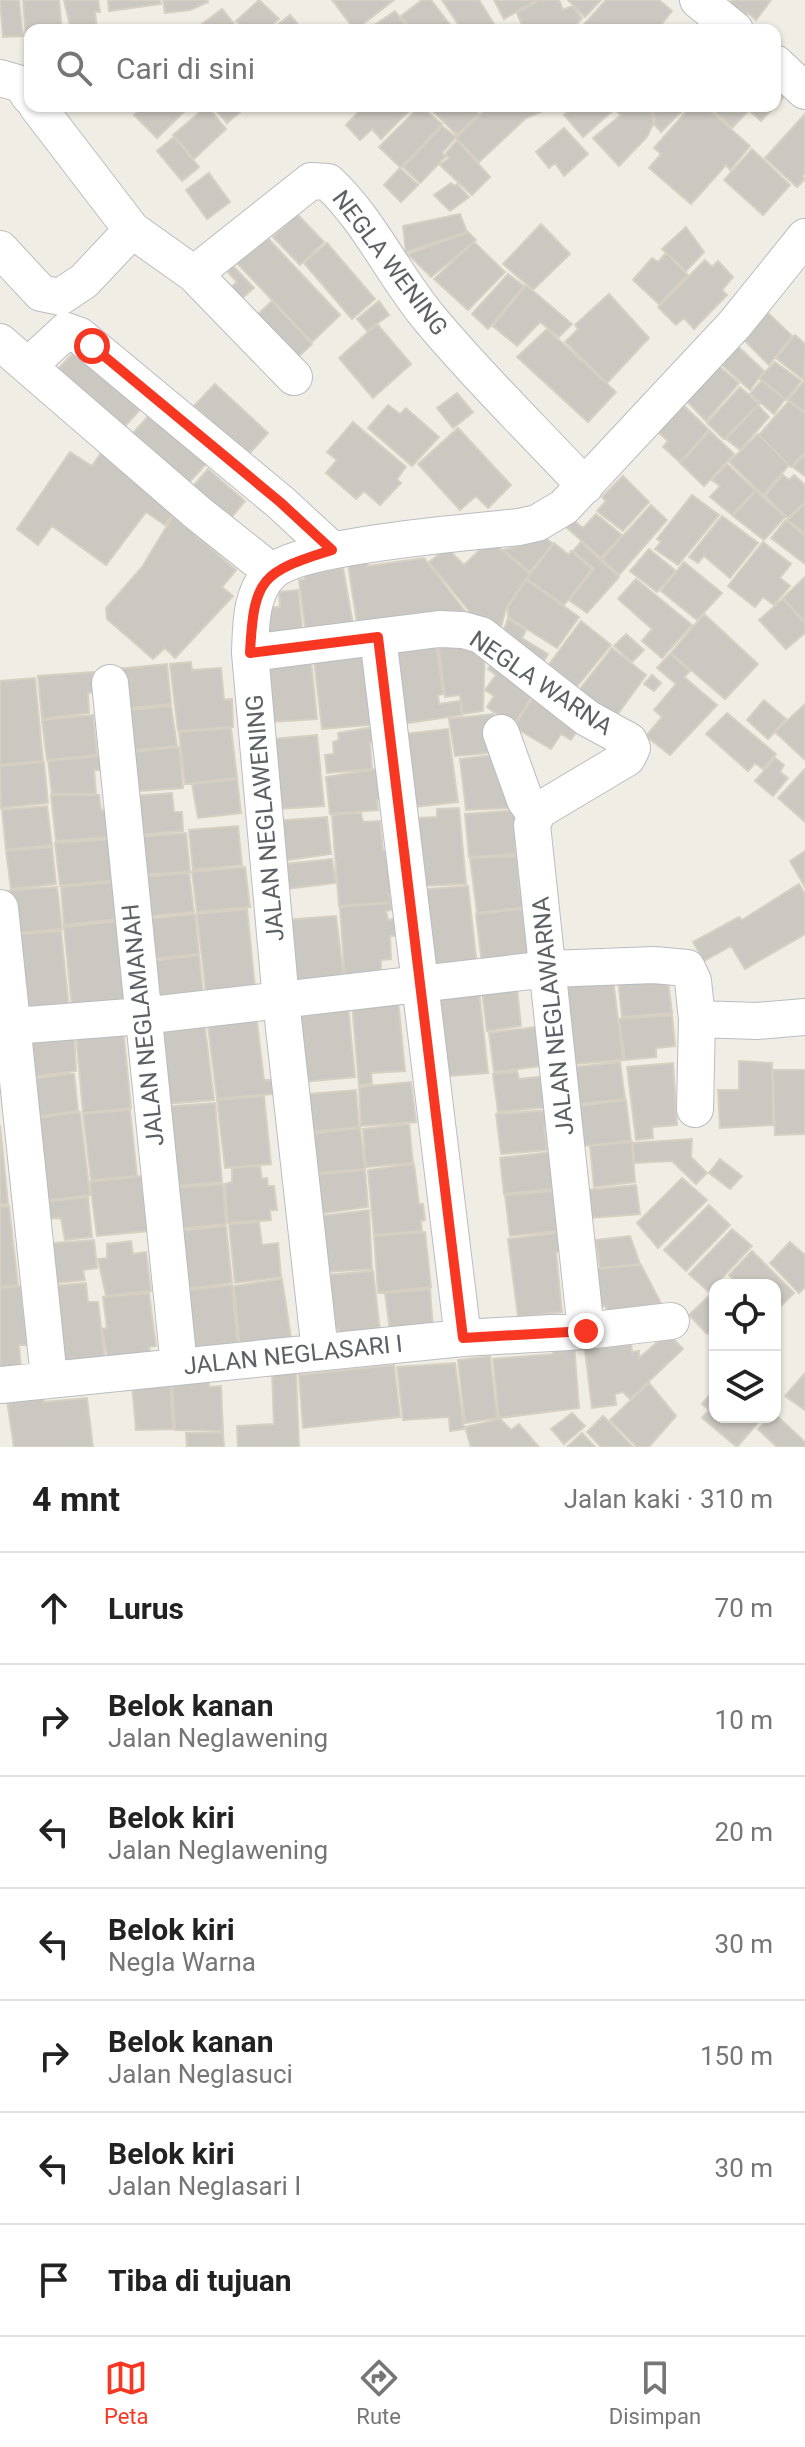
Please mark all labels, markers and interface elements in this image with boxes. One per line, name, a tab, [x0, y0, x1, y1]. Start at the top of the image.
search box	[24, 24, 781, 112]
icon: search	[52, 46, 96, 90]
text: Cari di sini	[116, 51, 255, 86]
street label: NEGLA WENING	[326, 185, 454, 341]
route start	[74, 328, 110, 364]
street label: NEGLA WARNA	[464, 625, 618, 741]
street label: JALAN NEGLAWENING	[240, 693, 290, 943]
street label: JALAN NEGLAWARNA	[527, 895, 579, 1137]
street label: JALAN NEGLAMANAH	[116, 903, 170, 1147]
map controls	[709, 1279, 781, 1423]
button: locate	[709, 1279, 781, 1351]
route end	[568, 1313, 604, 1349]
street label: JALAN NEGLASARI I	[182, 1330, 404, 1380]
button: layers	[709, 1351, 781, 1423]
text: 4 mnt	[32, 1479, 120, 1519]
text: Jalan kaki · 310 m	[564, 1484, 773, 1514]
icon: ahead	[32, 1586, 76, 1630]
text: Lurus	[108, 1591, 184, 1626]
text: 70 m	[715, 1593, 773, 1623]
text: Belok kanan	[108, 1688, 273, 1723]
icon: right	[32, 1698, 76, 1742]
text: 10 m	[715, 1705, 773, 1735]
text: Jalan Neglawening	[108, 1723, 328, 1753]
text: Belok kiri	[108, 1800, 235, 1835]
icon: left	[32, 1810, 76, 1854]
text: 20 m	[715, 1817, 773, 1847]
text: Jalan Neglawening	[108, 1835, 328, 1865]
text: Belok kiri	[108, 1912, 235, 1947]
icon: left	[32, 1922, 76, 1966]
text: 30 m	[715, 1929, 773, 1959]
text: Negla Warna	[108, 1947, 256, 1977]
text: Belok kanan	[108, 2024, 273, 2059]
icon: right	[32, 2034, 76, 2078]
text: 150 m	[700, 2041, 773, 2071]
text: Jalan Neglasuci	[108, 2059, 293, 2089]
text: Belok kiri	[108, 2136, 235, 2171]
icon: left	[32, 2146, 76, 2190]
text: 30 m	[715, 2153, 773, 2183]
text: Jalan Neglasari I	[108, 2171, 301, 2201]
icon: arrive	[32, 2258, 76, 2302]
text: Tiba di tujuan	[108, 2263, 292, 2298]
tab: Peta	[104, 2356, 149, 2429]
tab: Rute	[356, 2356, 401, 2429]
tab: Disimpan	[609, 2356, 701, 2429]

